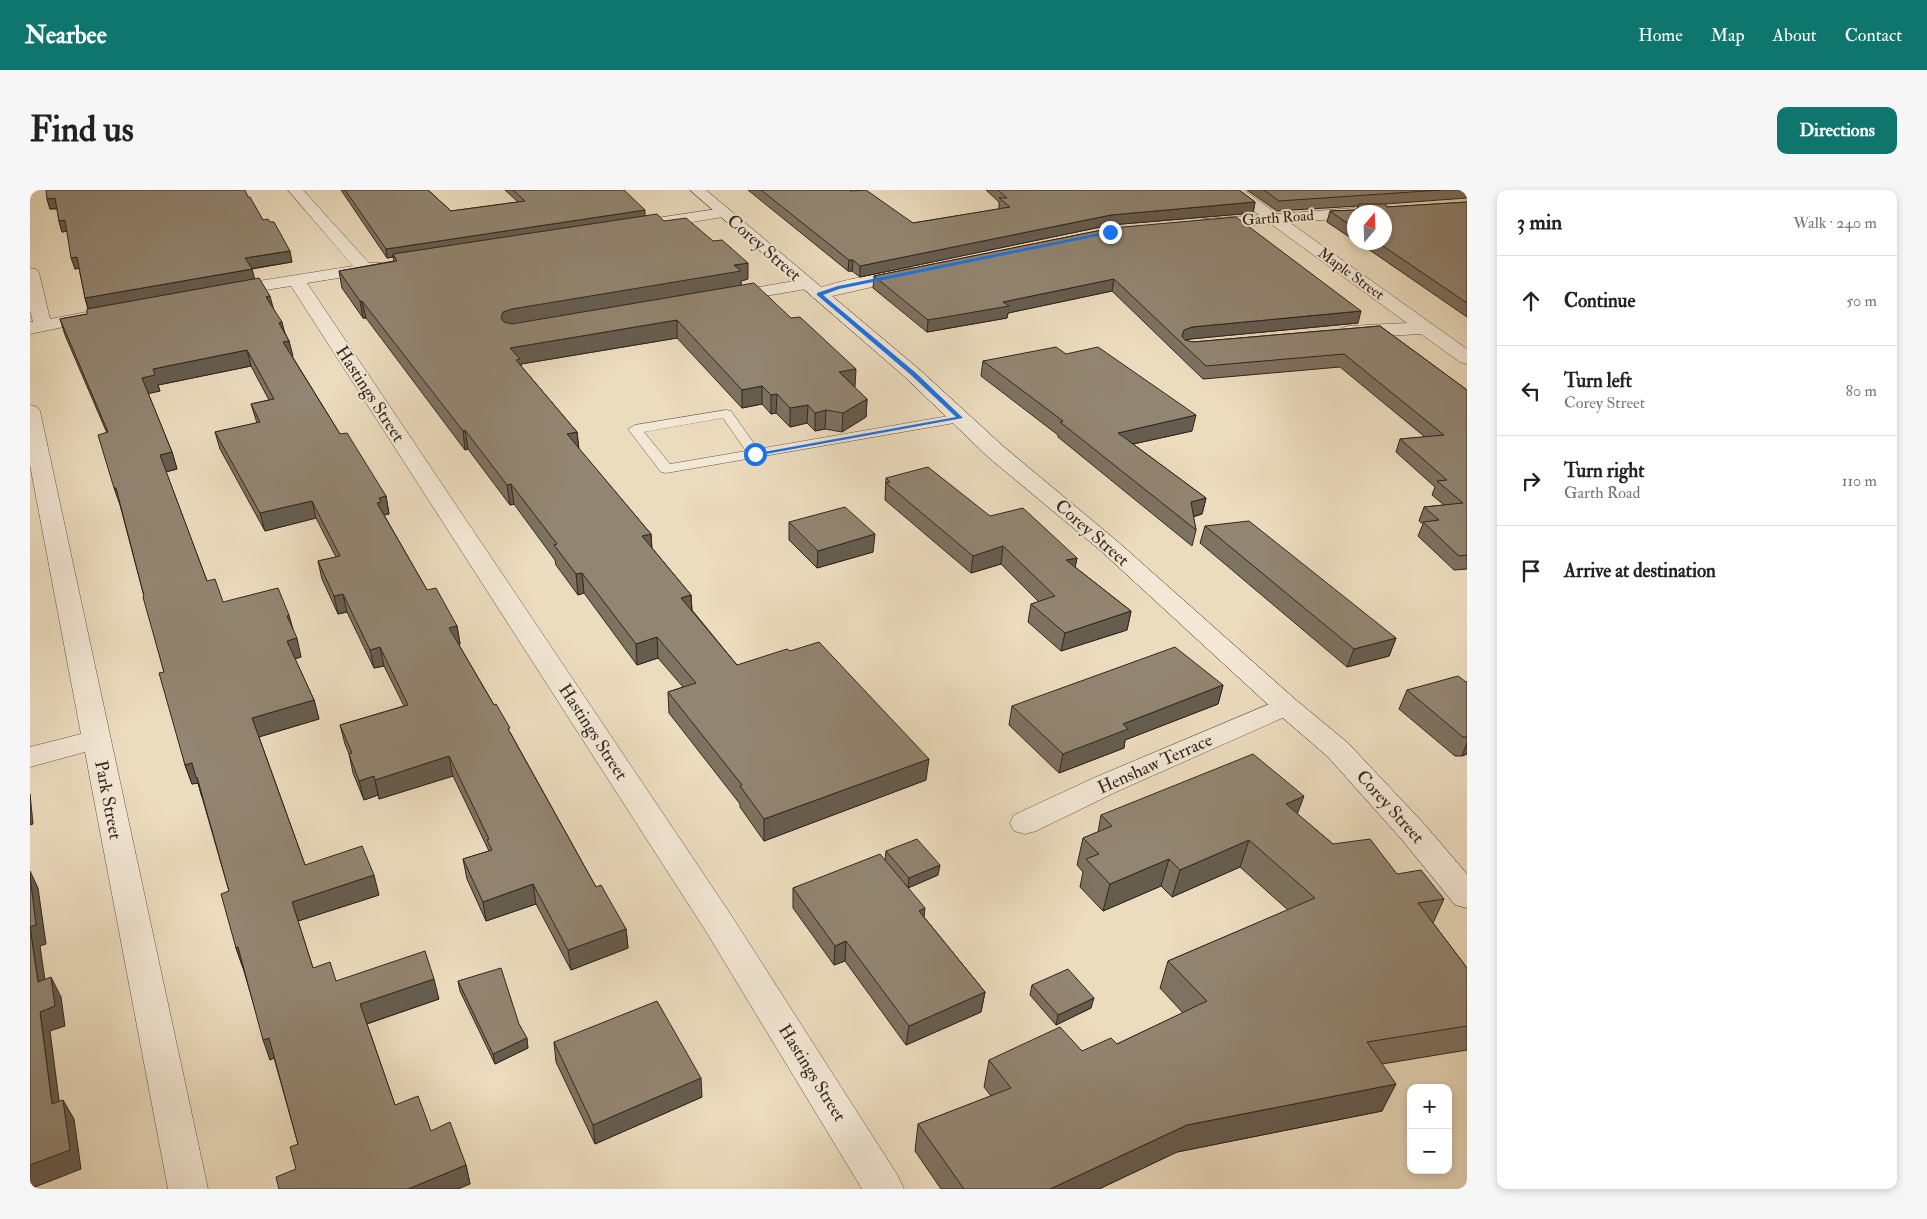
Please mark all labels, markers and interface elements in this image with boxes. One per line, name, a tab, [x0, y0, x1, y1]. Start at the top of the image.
text: Nearbee	[25, 20, 107, 51]
text: Home	[1638, 24, 1683, 47]
text: Map	[1711, 24, 1745, 47]
text: About	[1773, 24, 1817, 47]
text: Contact	[1845, 24, 1902, 47]
button: Directions	[1777, 107, 1897, 154]
text: Find us	[30, 108, 134, 152]
north arrow	[1347, 205, 1392, 250]
street label: Garth Road	[1242, 206, 1315, 230]
street label: Corey Street	[722, 209, 806, 287]
text: 3 min	[1517, 209, 1562, 236]
text: Walk · 240 m	[1793, 213, 1877, 233]
route end	[1099, 221, 1122, 244]
street label: Maple Street	[1314, 244, 1388, 305]
icon: ahead	[1517, 287, 1545, 315]
text: Continue	[1564, 289, 1635, 313]
text: 50 m	[1846, 291, 1877, 311]
street label: Hastings Street	[330, 341, 410, 447]
text: Turn left	[1564, 369, 1632, 393]
icon: left	[1517, 377, 1545, 405]
text: 80 m	[1846, 381, 1877, 401]
text: Corey Street	[1564, 393, 1645, 413]
route start	[744, 443, 767, 466]
text: Turn right	[1564, 459, 1644, 483]
icon: right	[1517, 467, 1545, 495]
text: 110 m	[1842, 471, 1877, 491]
text: Garth Road	[1564, 483, 1640, 503]
street label: Corey Street	[1050, 494, 1134, 572]
icon: arrive	[1517, 557, 1545, 585]
text: Arrive at destination	[1564, 559, 1716, 583]
street label: Hastings Street	[553, 679, 633, 785]
street label: Henshaw Terrace	[1094, 728, 1216, 800]
street label: Park Street	[89, 759, 127, 842]
street label: Corey Street	[1351, 765, 1429, 849]
street label: Hastings Street	[773, 1020, 851, 1126]
map controls	[1407, 1084, 1452, 1174]
button: +	[1407, 1084, 1452, 1129]
button: −	[1407, 1129, 1452, 1174]

